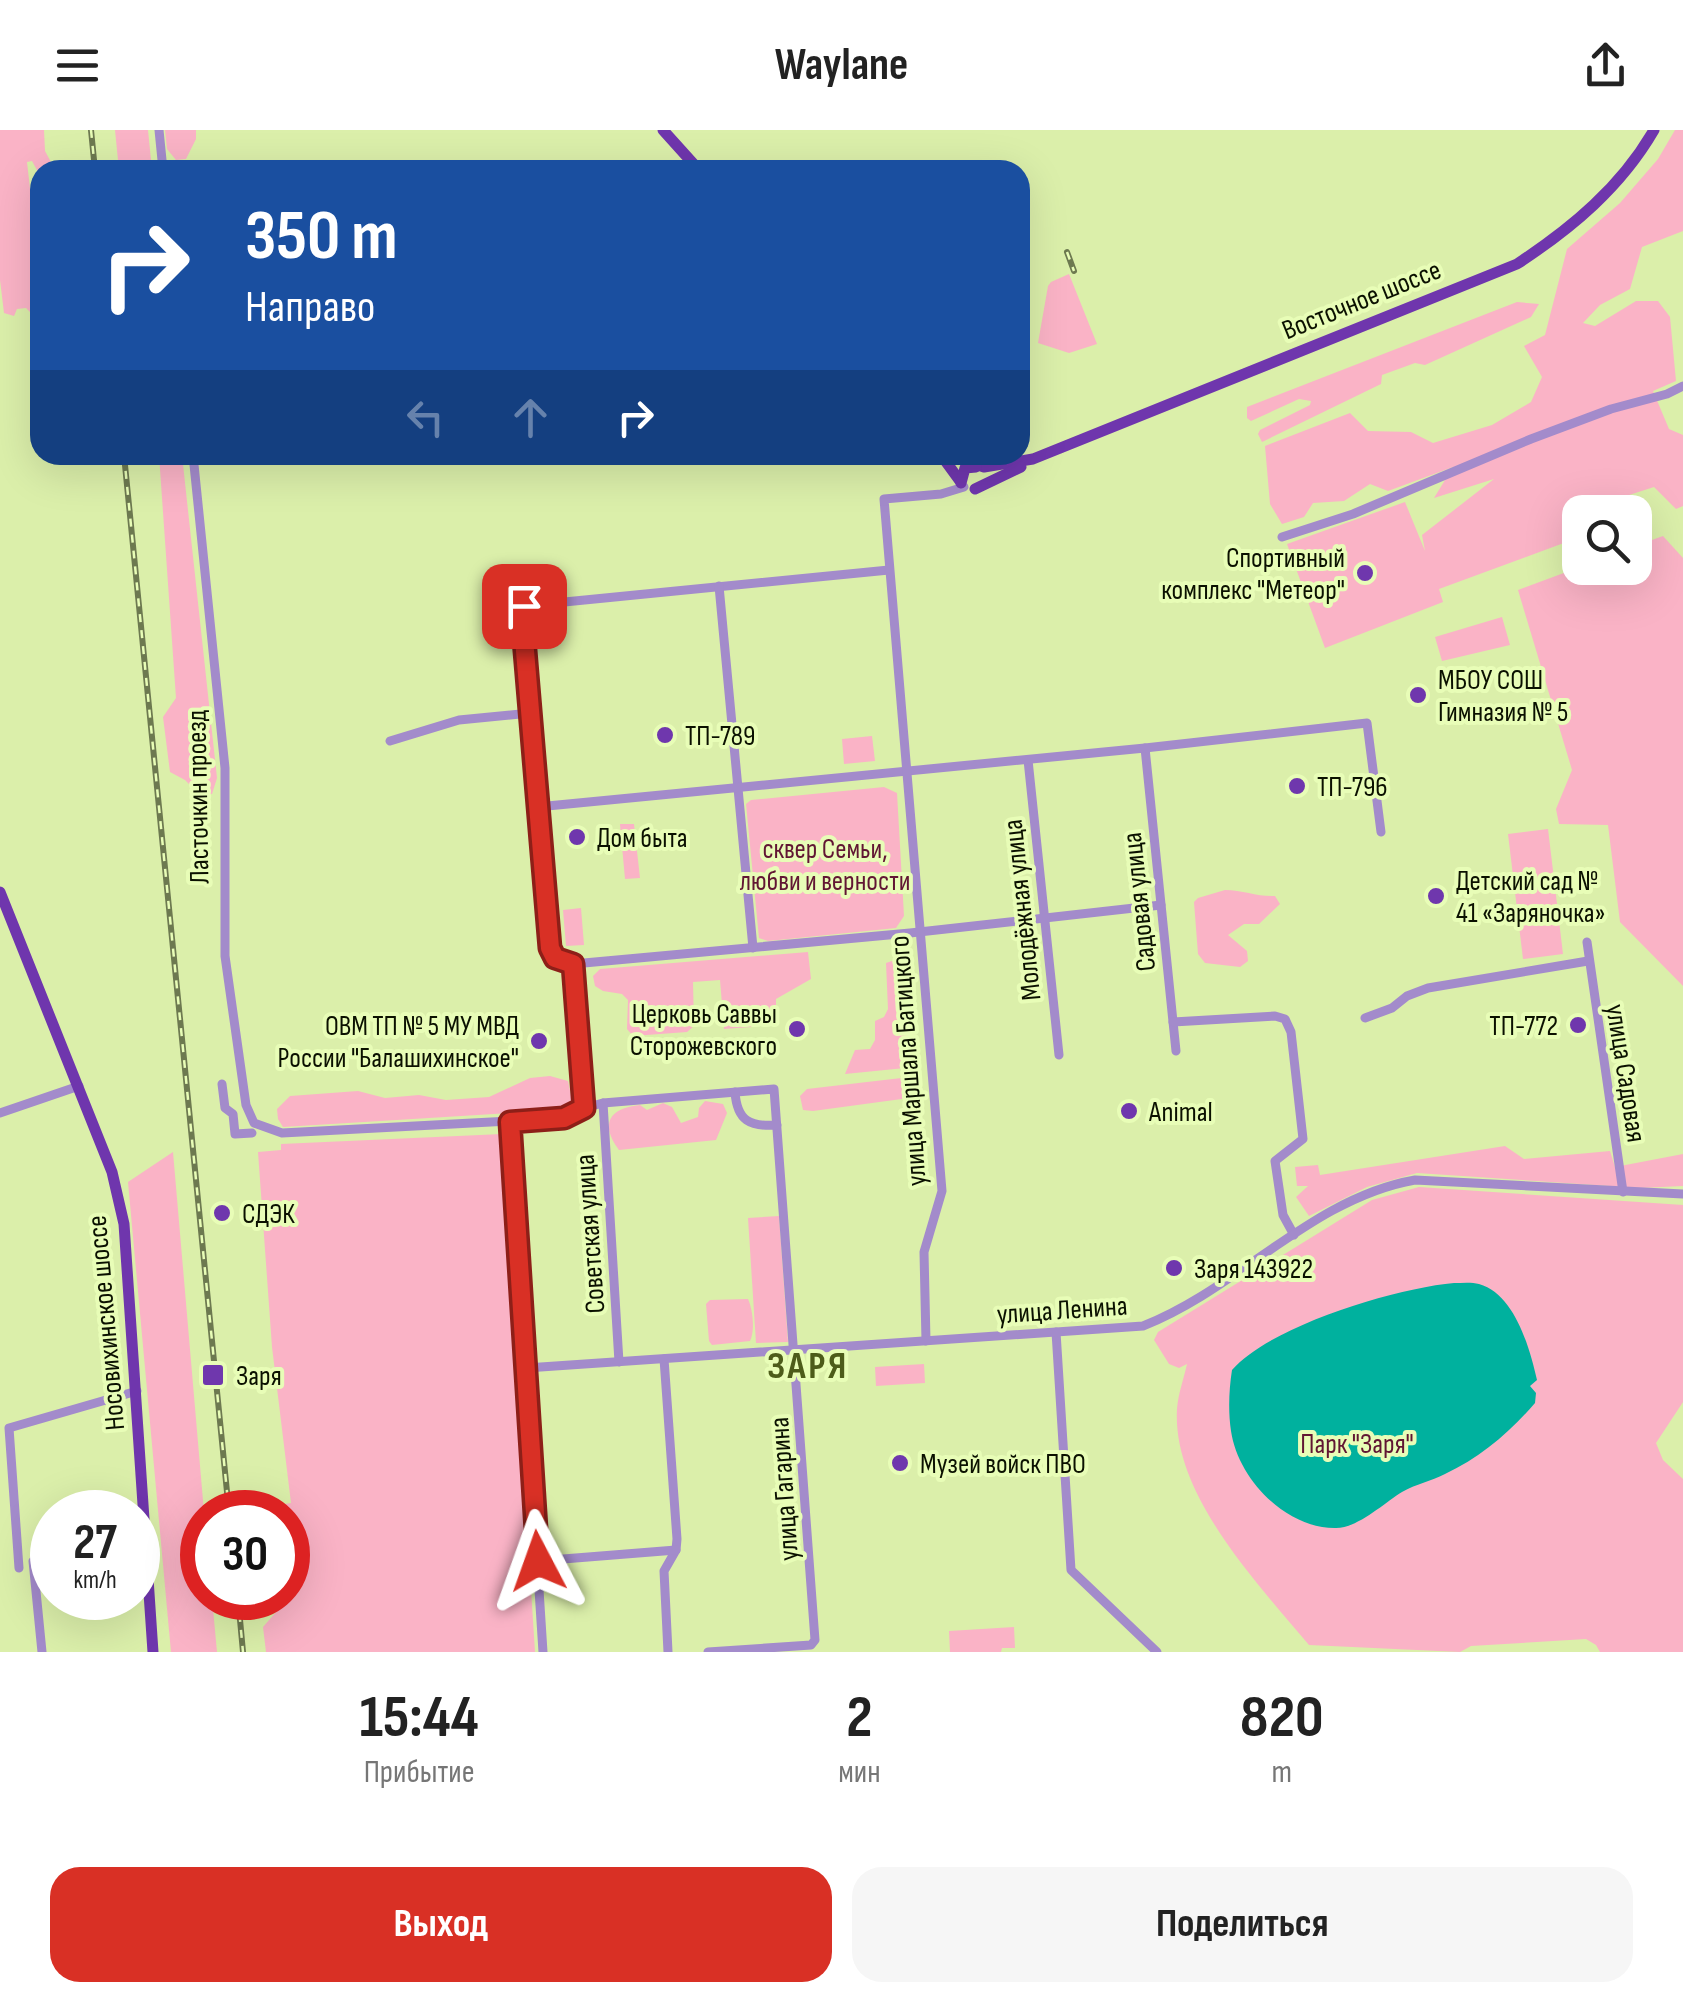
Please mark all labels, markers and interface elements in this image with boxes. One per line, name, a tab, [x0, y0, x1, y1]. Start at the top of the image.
icon: menu	[50, 38, 105, 93]
text: Waylane	[775, 38, 908, 93]
icon: share	[1578, 38, 1633, 93]
text: 350 m	[245, 195, 398, 279]
icon: right	[80, 200, 210, 330]
street label: Восточное шоссе	[1277, 254, 1446, 347]
text: Направо	[245, 280, 375, 335]
icon: left	[398, 390, 453, 445]
icon: ahead	[503, 390, 558, 445]
icon: right	[608, 390, 663, 445]
map controls	[1562, 495, 1652, 585]
button: search	[1562, 495, 1652, 585]
place label: Спортивный комплекс "Метеор"	[1161, 542, 1345, 607]
marker: Спортивный комплекс "Метеор"	[1354, 562, 1376, 584]
pin	[482, 564, 567, 649]
icon: arrive	[497, 579, 552, 634]
place label: МБОУ СОШ Гимназия № 5	[1438, 664, 1568, 729]
marker: МБОУ СОШ Гимназия № 5	[1407, 684, 1429, 706]
street label: Ласточкин проезд	[180, 709, 217, 884]
place label: ТП-789	[685, 720, 755, 753]
marker: ТП-789	[654, 724, 676, 746]
place label: ТП-796	[1317, 771, 1388, 804]
marker: ТП-796	[1286, 775, 1308, 797]
street label: Молодёжная улица	[997, 818, 1048, 1002]
place label: Дом быта	[597, 822, 688, 855]
marker: Дом быта	[566, 826, 588, 848]
street label: Садовая улица	[1116, 831, 1163, 973]
park label: сквер Семьи, любви и верности	[740, 833, 910, 898]
place label: Детский сад № 41 «Заряночка»	[1456, 865, 1606, 930]
marker: Детский сад № 41 «Заряночка»	[1425, 885, 1447, 907]
street label: улица Маршала Батицкого	[883, 935, 934, 1187]
place label: Церковь Саввы Сторожевского	[630, 998, 777, 1063]
street label: улица Садовая	[1598, 1002, 1653, 1145]
place label: ОВМ ТП № 5 МУ МВД России "Балашихинское"	[278, 1010, 519, 1075]
place label: ТП-772	[1489, 1010, 1558, 1043]
marker: ТП-772	[1567, 1014, 1589, 1036]
marker: Церковь Саввы Сторожевского	[786, 1018, 808, 1040]
marker: ОВМ ТП № 5 МУ МВД России "Балашихинское"	[528, 1030, 550, 1052]
place label: Animal	[1148, 1096, 1213, 1129]
marker: Animal	[1118, 1100, 1140, 1122]
street label: Советская улица	[568, 1153, 613, 1315]
place label: СДЭК	[242, 1198, 295, 1231]
marker: СДЭК	[211, 1202, 233, 1224]
street label: Носовихинское шоссе	[81, 1214, 132, 1432]
place label: Заря 143922	[1194, 1253, 1313, 1286]
marker: Заря 143922	[1163, 1257, 1185, 1279]
street label: улица Ленина	[996, 1289, 1129, 1332]
district label: ЗАРЯ	[767, 1344, 849, 1389]
place label: Заря	[236, 1360, 282, 1393]
marker: Заря	[200, 1362, 226, 1388]
street label: улица Гагарина	[763, 1416, 806, 1562]
park label: Парк "Заря"	[1300, 1428, 1414, 1461]
place label: Музей войск ПВО	[920, 1448, 1086, 1481]
marker: Музей войск ПВО	[889, 1452, 911, 1474]
speed limit sign: 30	[180, 1490, 310, 1620]
position arrow	[486, 1509, 590, 1613]
text: 27	[73, 1513, 117, 1573]
text: km/h	[73, 1565, 117, 1596]
text: 15:44	[359, 1682, 479, 1754]
text: 2	[846, 1682, 872, 1754]
text: 820	[1240, 1682, 1324, 1754]
text: Прибытие	[364, 1753, 475, 1792]
text: мин	[838, 1753, 881, 1792]
text: m	[1271, 1753, 1292, 1792]
button: Выход	[50, 1867, 832, 1982]
button: Поделиться	[852, 1867, 1633, 1982]

